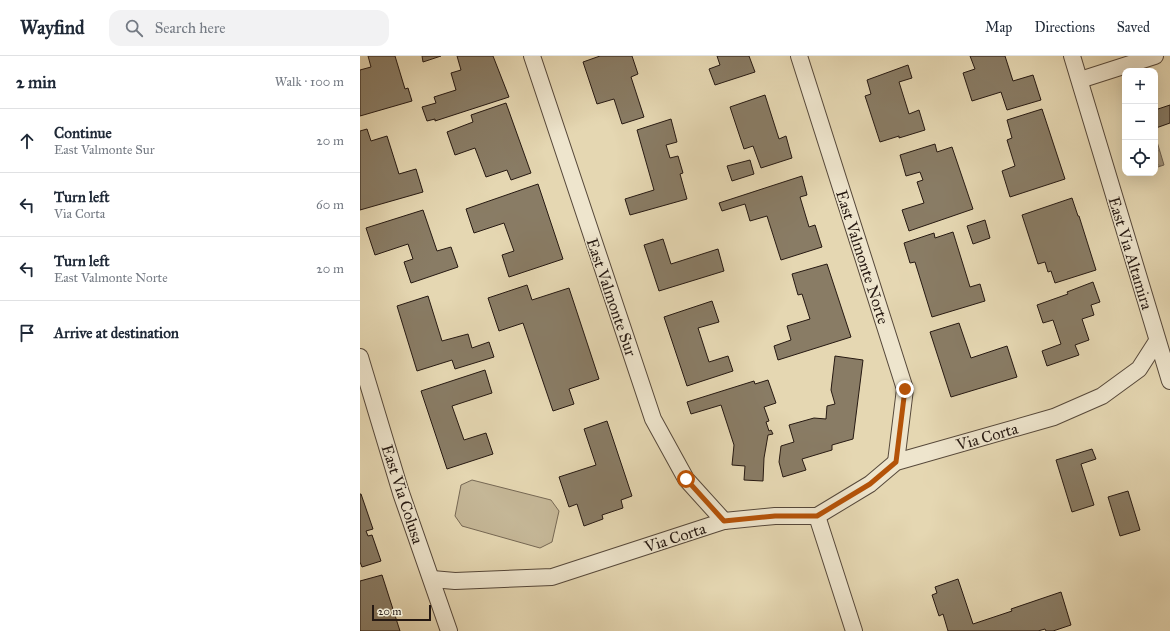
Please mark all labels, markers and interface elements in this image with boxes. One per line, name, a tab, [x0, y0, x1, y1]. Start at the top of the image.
search box	[109, 10, 389, 46]
text: Wayfind	[20, 16, 85, 39]
icon: search	[123, 17, 145, 39]
text: Search here	[155, 19, 226, 37]
text: Map	[985, 19, 1012, 36]
text: Directions	[1034, 19, 1095, 36]
text: Saved	[1117, 19, 1150, 36]
map controls	[1122, 68, 1158, 176]
button: +	[1122, 68, 1158, 104]
text: 2 min	[16, 72, 56, 93]
text: Walk · 100 m	[275, 74, 344, 90]
button: −	[1122, 104, 1158, 140]
text: Continue	[54, 124, 112, 142]
icon: ahead	[16, 130, 38, 152]
text: 20 m	[316, 133, 344, 149]
button: locate	[1122, 140, 1158, 176]
text: East Valmonte Sur	[54, 142, 155, 158]
text: Turn left	[54, 188, 110, 206]
street label: East Valmonte Norte	[832, 188, 893, 327]
icon: left	[16, 194, 38, 216]
street label: East Via Altamira	[1104, 194, 1157, 312]
text: 60 m	[316, 197, 344, 213]
text: Via Corta	[54, 206, 105, 222]
street label: East Valmonte Sur	[582, 236, 641, 359]
text: Turn left	[54, 252, 110, 270]
icon: left	[16, 258, 38, 280]
text: 20 m	[316, 261, 344, 277]
text: East Valmonte Norte	[54, 270, 168, 286]
icon: arrive	[16, 322, 38, 344]
text: Arrive at destination	[54, 324, 179, 342]
route end	[896, 380, 914, 398]
street label: Via Corta	[953, 419, 1020, 455]
street label: East Via Colusa	[378, 442, 428, 546]
route start	[677, 470, 695, 488]
street label: Via Corta	[641, 519, 708, 557]
scale bar	[372, 603, 431, 622]
text: 20 m	[378, 605, 401, 618]

